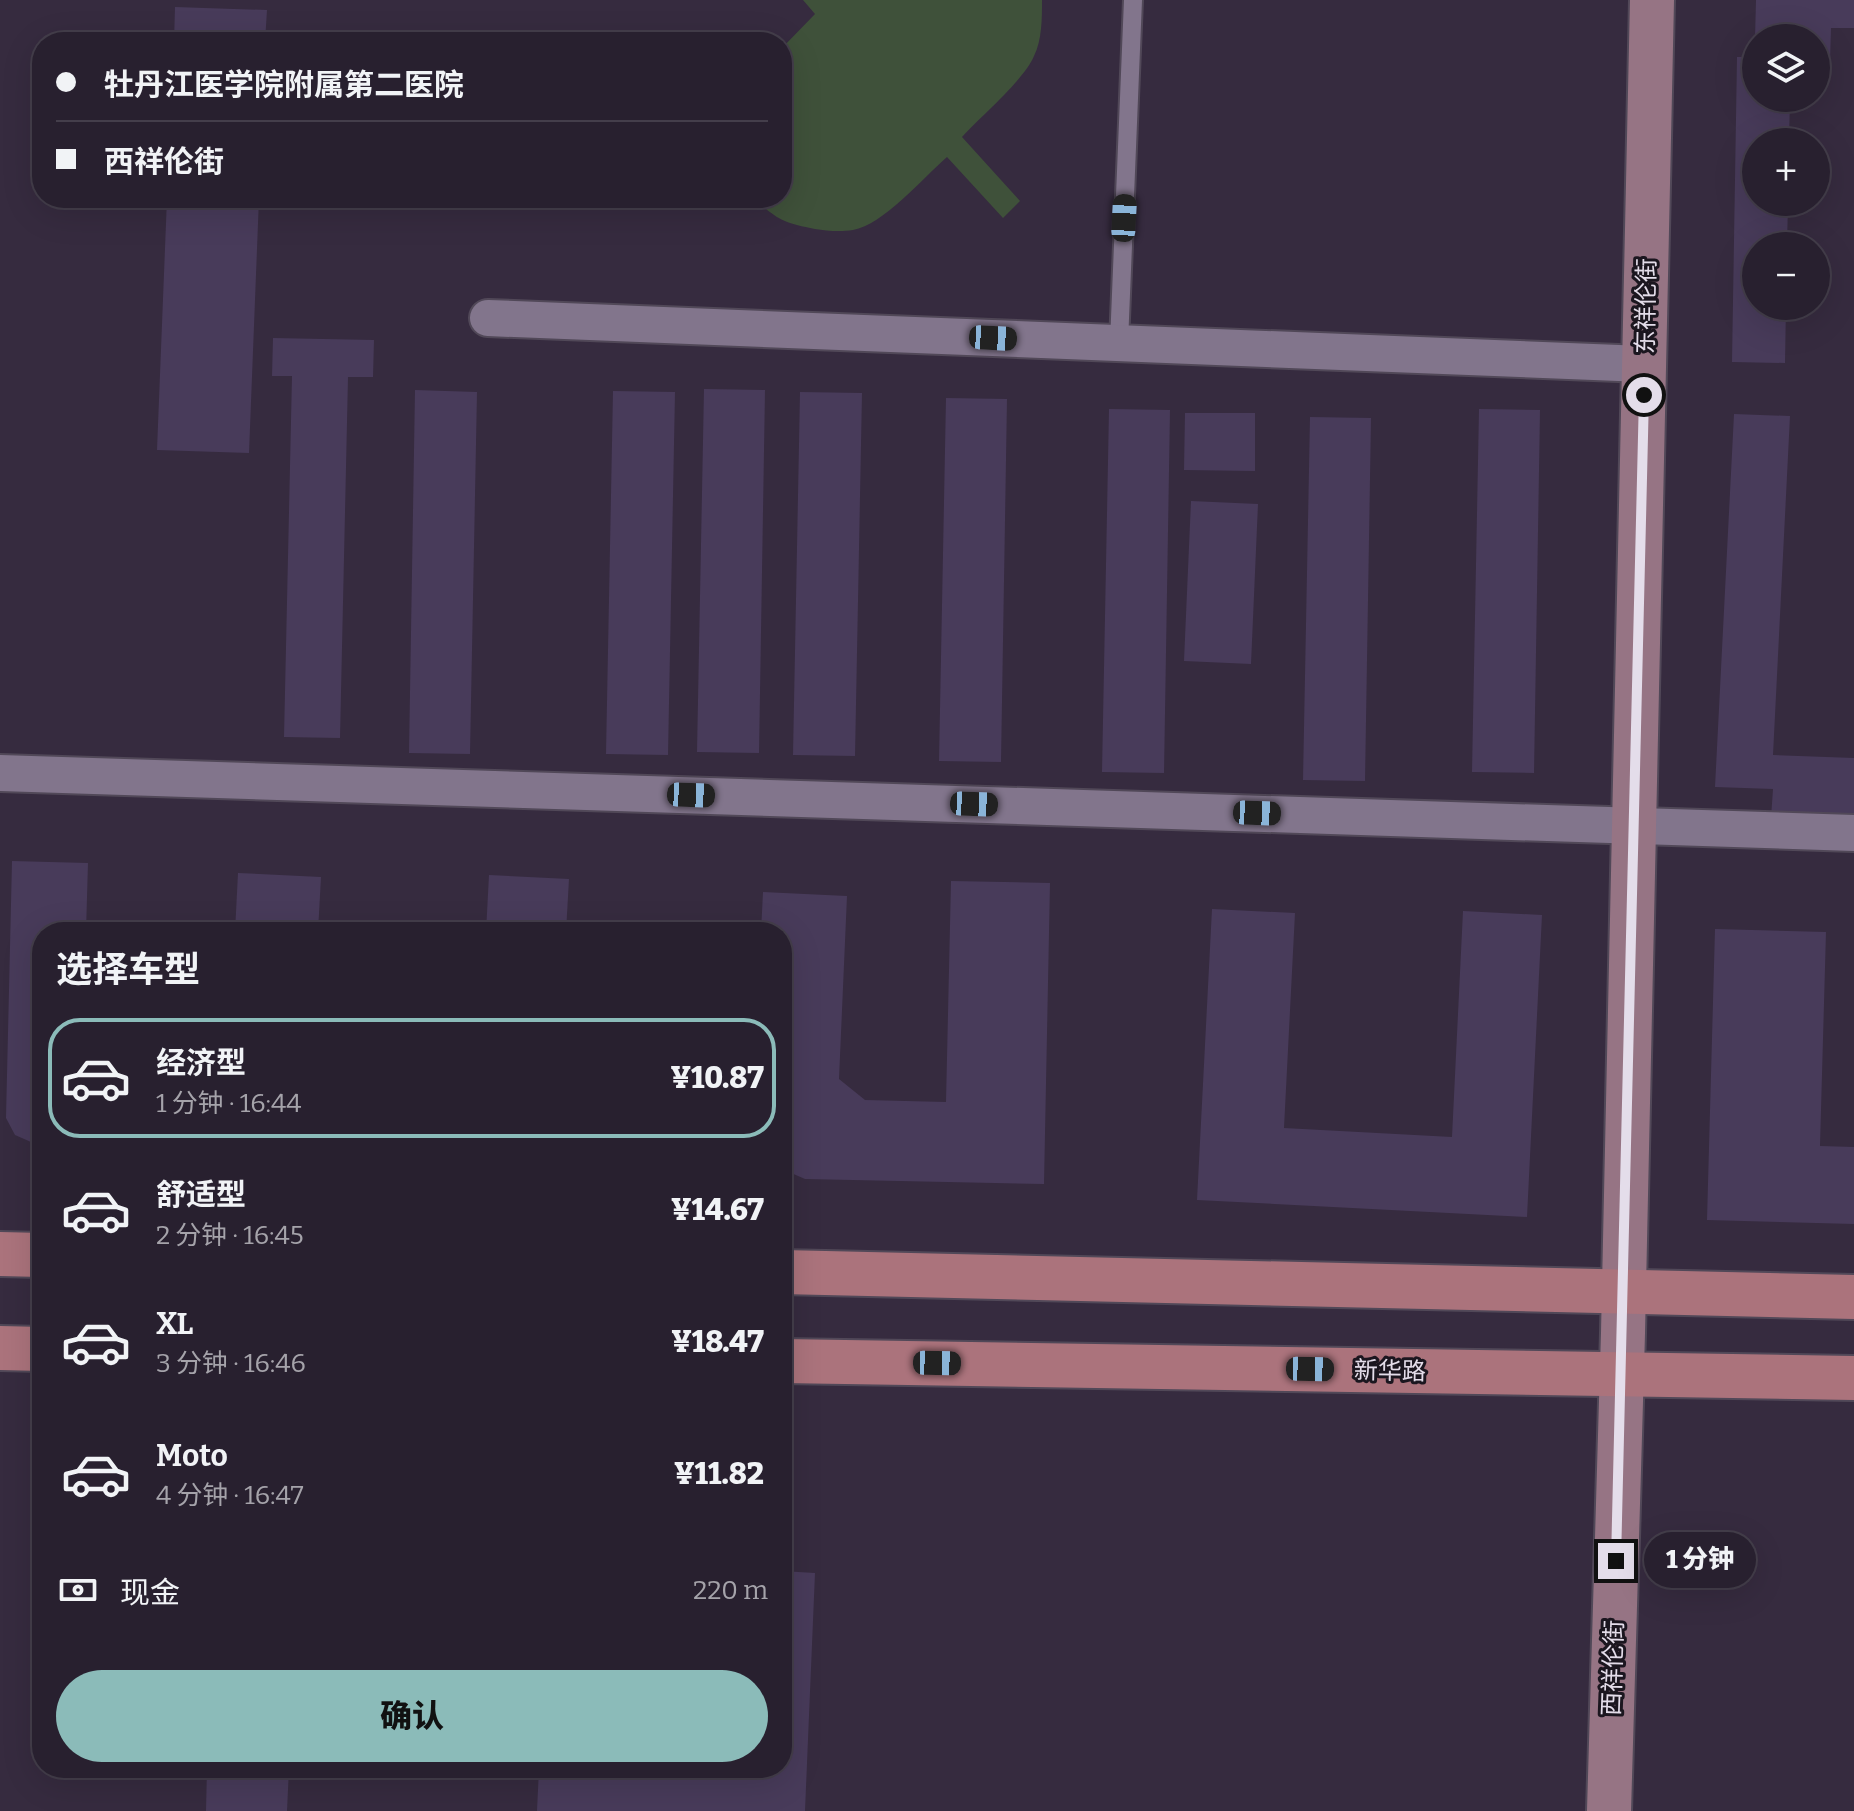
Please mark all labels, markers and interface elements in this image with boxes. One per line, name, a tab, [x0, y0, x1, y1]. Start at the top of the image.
map controls	[1742, 24, 1830, 320]
button: layers	[1742, 24, 1830, 112]
text: 牡丹江医学院附属第二医院	[104, 67, 464, 103]
button: +	[1742, 128, 1830, 216]
text: 西祥伦街	[104, 144, 224, 180]
car	[1111, 193, 1137, 243]
button: −	[1742, 232, 1830, 320]
street label: 东祥伦街	[1631, 258, 1661, 354]
car	[968, 325, 1018, 351]
route start	[1626, 377, 1662, 413]
car	[667, 782, 715, 808]
car	[950, 791, 998, 817]
car	[1233, 800, 1281, 826]
text: 选择车型	[56, 948, 200, 992]
icon: car	[60, 1042, 132, 1114]
text: 经济型	[156, 1045, 246, 1081]
text: ¥10.87	[670, 1060, 764, 1096]
text: 1 分钟 · 16:44	[156, 1088, 301, 1119]
icon: car	[60, 1174, 132, 1246]
text: 舒适型	[156, 1177, 246, 1213]
text: ¥14.67	[671, 1192, 764, 1228]
text: 2 分钟 · 16:45	[156, 1220, 304, 1251]
icon: car	[60, 1306, 132, 1378]
text: XL	[156, 1306, 193, 1342]
text: ¥18.47	[671, 1324, 764, 1360]
text: 3 分钟 · 16:46	[156, 1348, 306, 1379]
car	[913, 1351, 961, 1375]
street label: 新华路	[1354, 1356, 1426, 1386]
car	[1286, 1357, 1334, 1381]
icon: car	[60, 1438, 132, 1510]
text: Moto	[156, 1438, 228, 1474]
text: ¥11.82	[674, 1456, 764, 1492]
text: 4 分钟 · 16:47	[156, 1480, 303, 1511]
callout: 1 分钟	[1644, 1533, 1756, 1589]
route end	[1598, 1543, 1634, 1579]
text: 1 分钟	[1666, 1544, 1734, 1575]
icon: cash	[56, 1568, 100, 1612]
text: 现金	[120, 1575, 180, 1611]
text: 220 m	[693, 1575, 768, 1606]
street label: 西祥伦街	[1597, 1620, 1629, 1716]
button: 确认	[56, 1670, 768, 1762]

